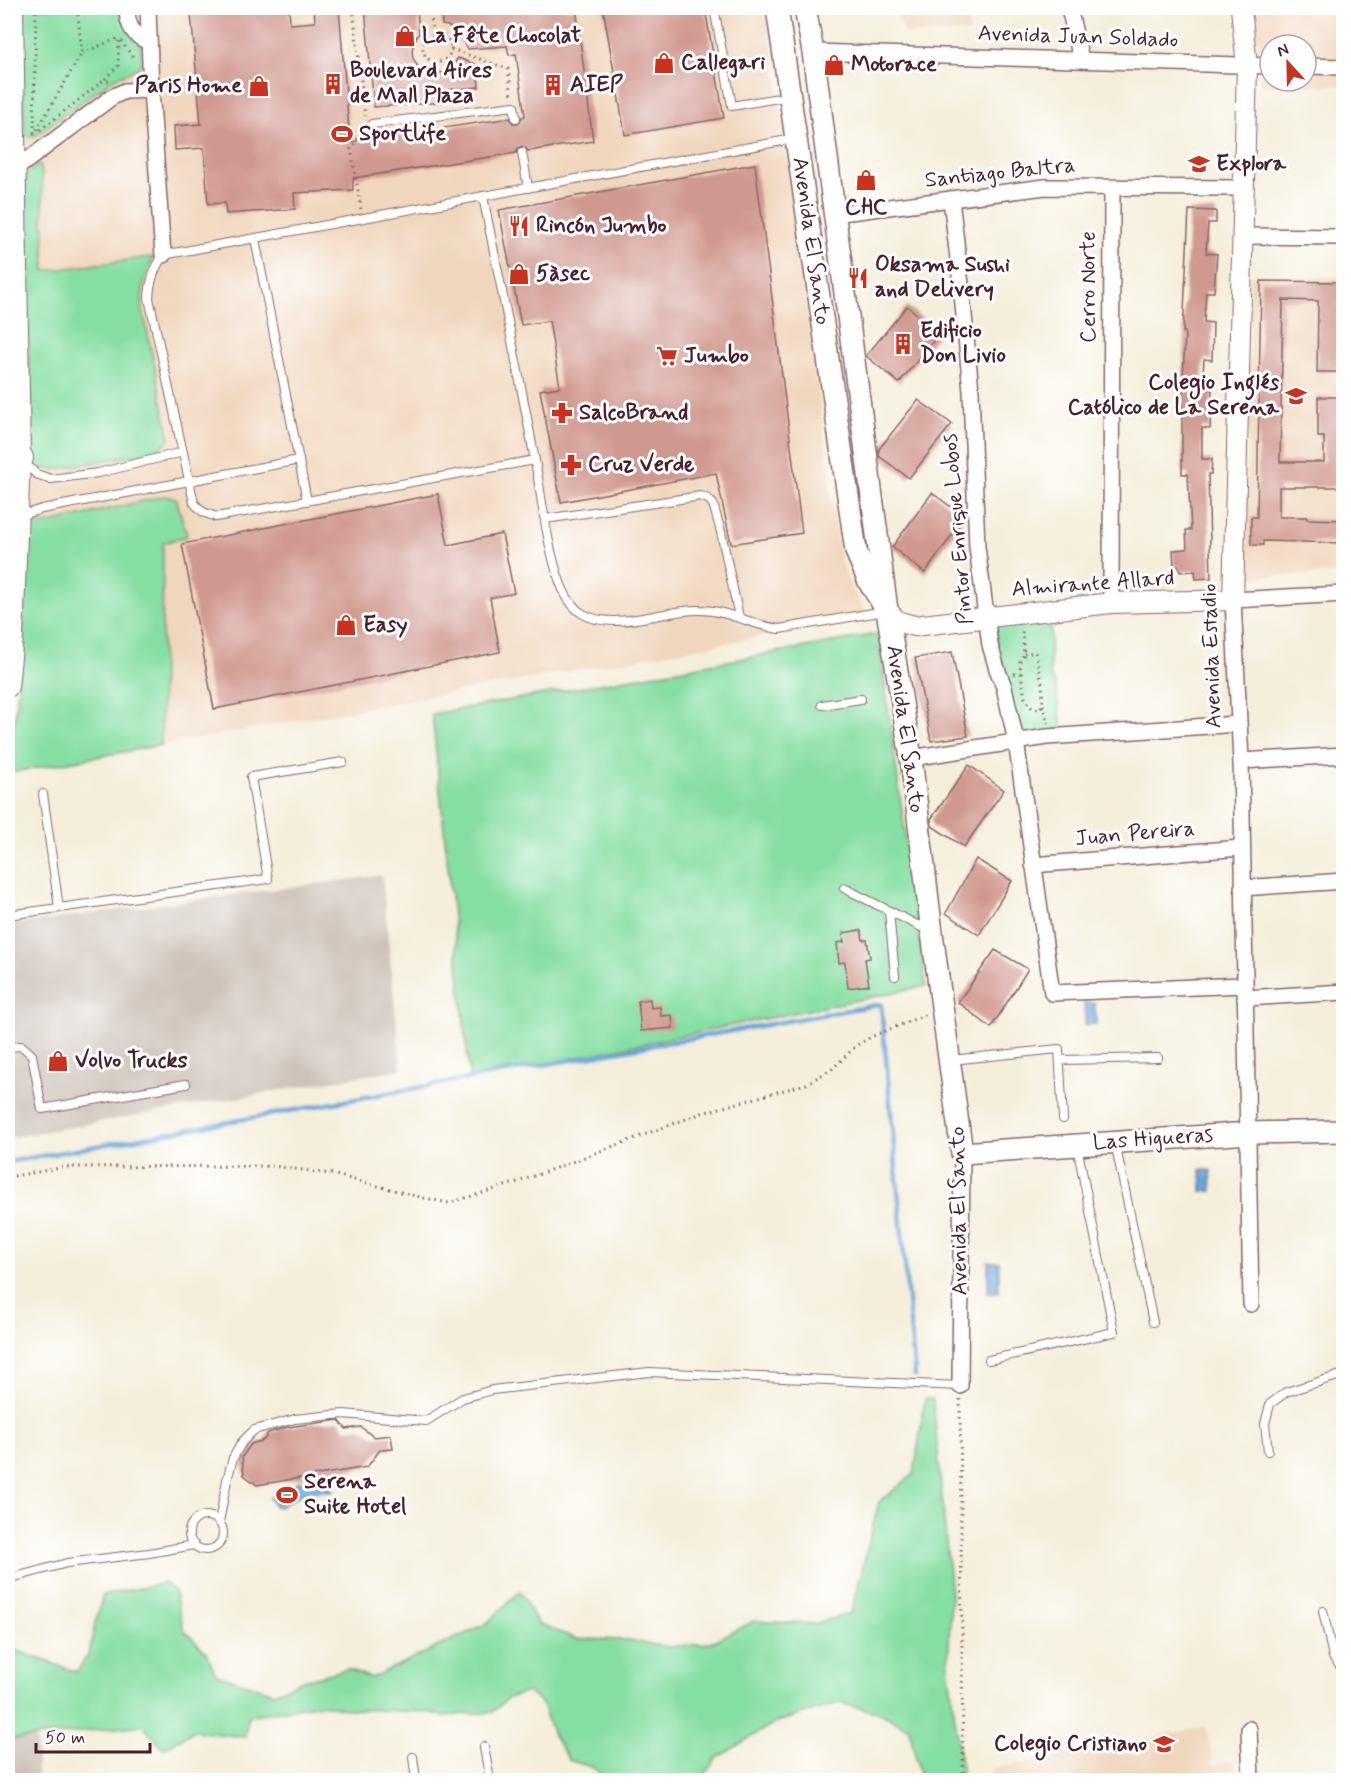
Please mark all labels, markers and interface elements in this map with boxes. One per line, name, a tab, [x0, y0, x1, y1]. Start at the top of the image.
street label: Avenida Juan Soldado	[977, 20, 1179, 54]
place label: La Fête Chocolat	[422, 22, 582, 50]
shop icon: La Fête Chocolat	[393, 24, 417, 48]
north arrow	[1258, 33, 1318, 93]
text: N	[1274, 39, 1292, 62]
place label: Callegari	[681, 49, 765, 78]
shop icon: Callegari	[652, 51, 676, 75]
place label: Motorace	[851, 51, 937, 79]
shop icon: Motorace	[822, 53, 846, 77]
place label: Boulevard Aires de Mall Plaza	[350, 57, 492, 110]
place label: AIEP	[570, 71, 624, 99]
place label: Paris Home	[135, 72, 242, 100]
building icon: Boulevard Aires de Mall Plaza	[321, 72, 345, 96]
building icon: AIEP	[541, 73, 565, 97]
shop icon: Paris Home	[247, 74, 271, 98]
place label: Sportlife	[359, 120, 446, 148]
sports icon: Sportlife	[330, 122, 354, 146]
place label: Explora	[1216, 150, 1287, 178]
street label: Santiago Baltra	[924, 151, 1077, 196]
school or university icon: Explora	[1187, 152, 1211, 176]
street label: Avenida El Santo	[785, 155, 837, 327]
shop icon: CHC	[854, 168, 878, 192]
place label: CHC	[845, 194, 888, 222]
place label: Rincón Jumbo	[536, 212, 666, 240]
restaurant icon: Rincón Jumbo	[507, 214, 531, 238]
street label: Cerro Norte	[1075, 231, 1103, 343]
place label: Oksama Sushi and Delivery	[875, 251, 1010, 304]
place label: 5àsec	[536, 260, 591, 288]
shop icon: 5àsec	[507, 262, 531, 286]
restaurant icon: Oksama Sushi and Delivery	[846, 266, 870, 290]
place label: Edificio Don Livio	[920, 317, 1006, 370]
building icon: Edificio Don Livio	[891, 332, 915, 356]
place label: Jumbo	[684, 342, 749, 370]
supermarket icon: Jumbo	[655, 344, 679, 368]
place label: Colegio Inglés Católico de La Serena	[1068, 369, 1280, 422]
school or university icon: Colegio Inglés Católico de La Serena	[1284, 384, 1308, 408]
place label: SalcoBrand	[579, 399, 688, 427]
pharmacy icon: SalcoBrand	[550, 401, 574, 425]
street label: Pintor Enrique Lobos	[936, 432, 980, 626]
place label: Cruz Verde	[588, 451, 695, 479]
pharmacy icon: Cruz Verde	[559, 453, 583, 477]
street label: Almirante Allard	[1011, 564, 1175, 604]
street label: Avenida Estadio	[1195, 583, 1229, 729]
place label: Easy	[363, 611, 408, 639]
shop icon: Easy	[334, 613, 358, 637]
street label: Avenida El Santo	[879, 643, 931, 815]
street label: Juan Pereira	[1074, 815, 1196, 853]
place label: Volvo Trucks	[75, 1047, 188, 1075]
shop icon: Volvo Trucks	[46, 1049, 70, 1073]
street label: Las Higueras	[1092, 1121, 1214, 1158]
street label: Avenida El Santo	[944, 1126, 974, 1296]
place label: Serena Suite Hotel	[304, 1468, 407, 1521]
sports icon: Serena Suite Hotel	[275, 1483, 299, 1507]
scale bar	[36, 1716, 150, 1754]
text: 50 m	[45, 1726, 85, 1750]
place label: Colegio Cristiano	[994, 1730, 1147, 1761]
school or university icon: Colegio Cristiano	[1152, 1732, 1176, 1756]

